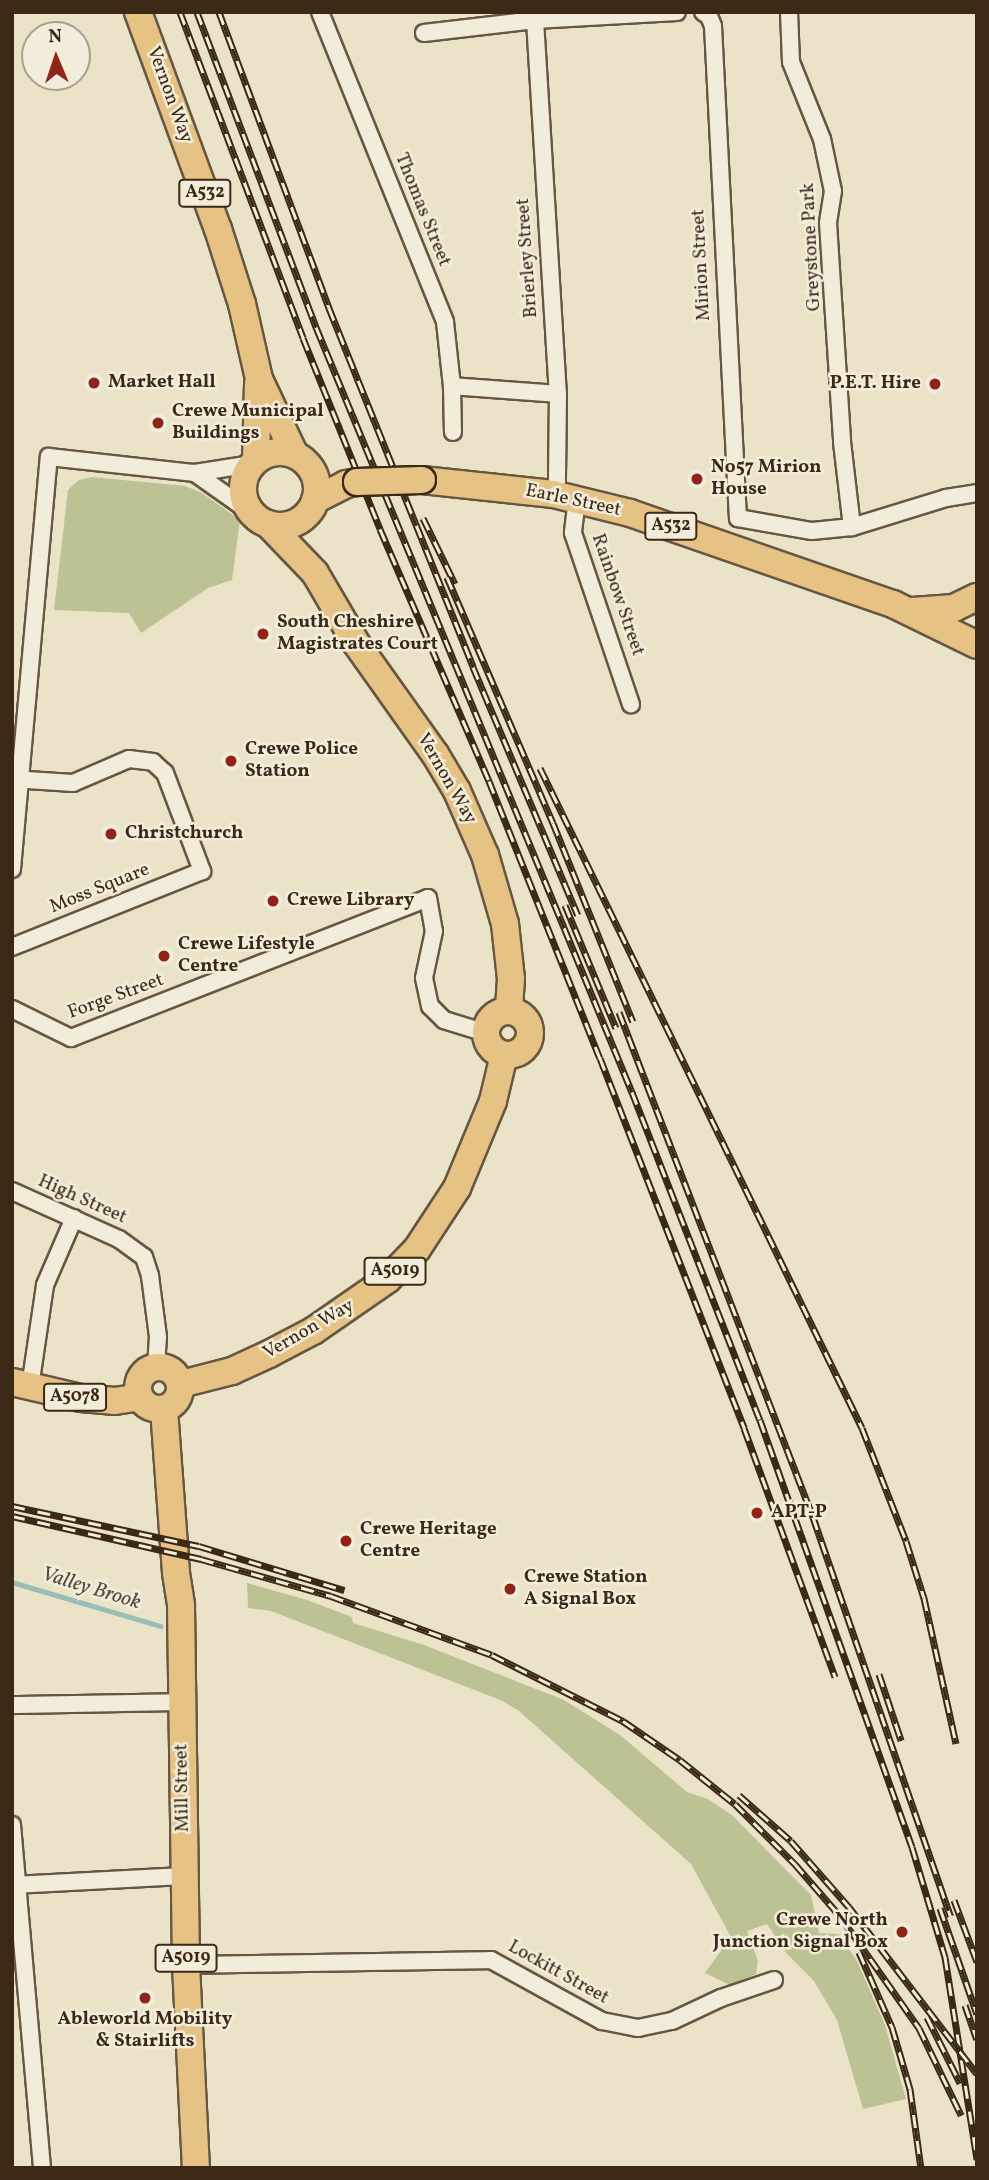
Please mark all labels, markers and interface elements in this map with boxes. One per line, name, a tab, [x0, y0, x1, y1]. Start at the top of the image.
north arrow	[21, 21, 91, 91]
text: N	[48, 24, 63, 50]
street label: Vernon Way	[141, 43, 197, 147]
street label: Thomas Street	[389, 150, 455, 270]
road number: A532	[177, 178, 233, 208]
street label: Greystone Park	[797, 182, 827, 312]
street label: Brierley Street	[512, 197, 544, 319]
street label: Mirion Street	[688, 208, 716, 322]
place label: Market Hall	[108, 372, 216, 394]
place label: P.E.T. Hire	[830, 373, 921, 395]
marker: Market Hall	[86, 375, 102, 391]
marker: P.E.T. Hire	[927, 376, 943, 392]
place label: Crewe Municipal Buildings	[172, 401, 324, 445]
marker: Crewe Municipal Buildings	[150, 415, 166, 431]
place label: No57 Mirion House	[711, 457, 821, 501]
marker: No57 Mirion House	[689, 471, 705, 487]
street label: Earle Street	[523, 480, 623, 522]
road number: A532	[643, 512, 699, 540]
street label: Rainbow Street	[585, 531, 649, 659]
place label: South Cheshire Magistrates Court	[277, 612, 438, 656]
marker: South Cheshire Magistrates Court	[255, 626, 271, 642]
street label: Vernon Way	[411, 729, 481, 829]
place label: Crewe Police Station	[245, 739, 358, 783]
marker: Crewe Police Station	[223, 753, 239, 769]
place label: Christchurch	[125, 823, 243, 845]
marker: Christchurch	[103, 826, 119, 842]
street label: Moss Square	[47, 859, 153, 919]
place label: Crewe Library	[287, 890, 414, 912]
marker: Crewe Library	[265, 893, 281, 909]
place label: Crewe Lifestyle Centre	[178, 934, 315, 978]
marker: Crewe Lifestyle Centre	[156, 948, 172, 964]
street label: Forge Street	[65, 969, 167, 1025]
street label: High Street	[34, 1170, 130, 1230]
road number: A5019	[364, 1256, 426, 1286]
street label: Vernon Way	[259, 1295, 359, 1365]
road number: A5078	[42, 1382, 108, 1412]
place label: APT-P	[771, 1502, 827, 1524]
marker: APT-P	[749, 1505, 765, 1521]
place label: Crewe Heritage Centre	[360, 1519, 497, 1563]
marker: Crewe Heritage Centre	[338, 1533, 354, 1549]
water label: Valley Brook	[38, 1562, 144, 1616]
place label: Crewe Station A Signal Box	[524, 1567, 648, 1611]
marker: Crewe Station A Signal Box	[502, 1581, 518, 1597]
street label: Mill Street	[171, 1744, 195, 1832]
place label: Crewe North Junction Signal Box	[713, 1910, 888, 1954]
marker: Crewe North Junction Signal Box	[894, 1924, 910, 1940]
street label: Lockitt Street	[504, 1936, 612, 2010]
road number: A5019	[154, 1944, 218, 1972]
marker: Ableworld Mobility & Stairlifts	[137, 1990, 153, 2006]
place label: Ableworld Mobility & Stairlifts	[58, 2009, 232, 2053]

